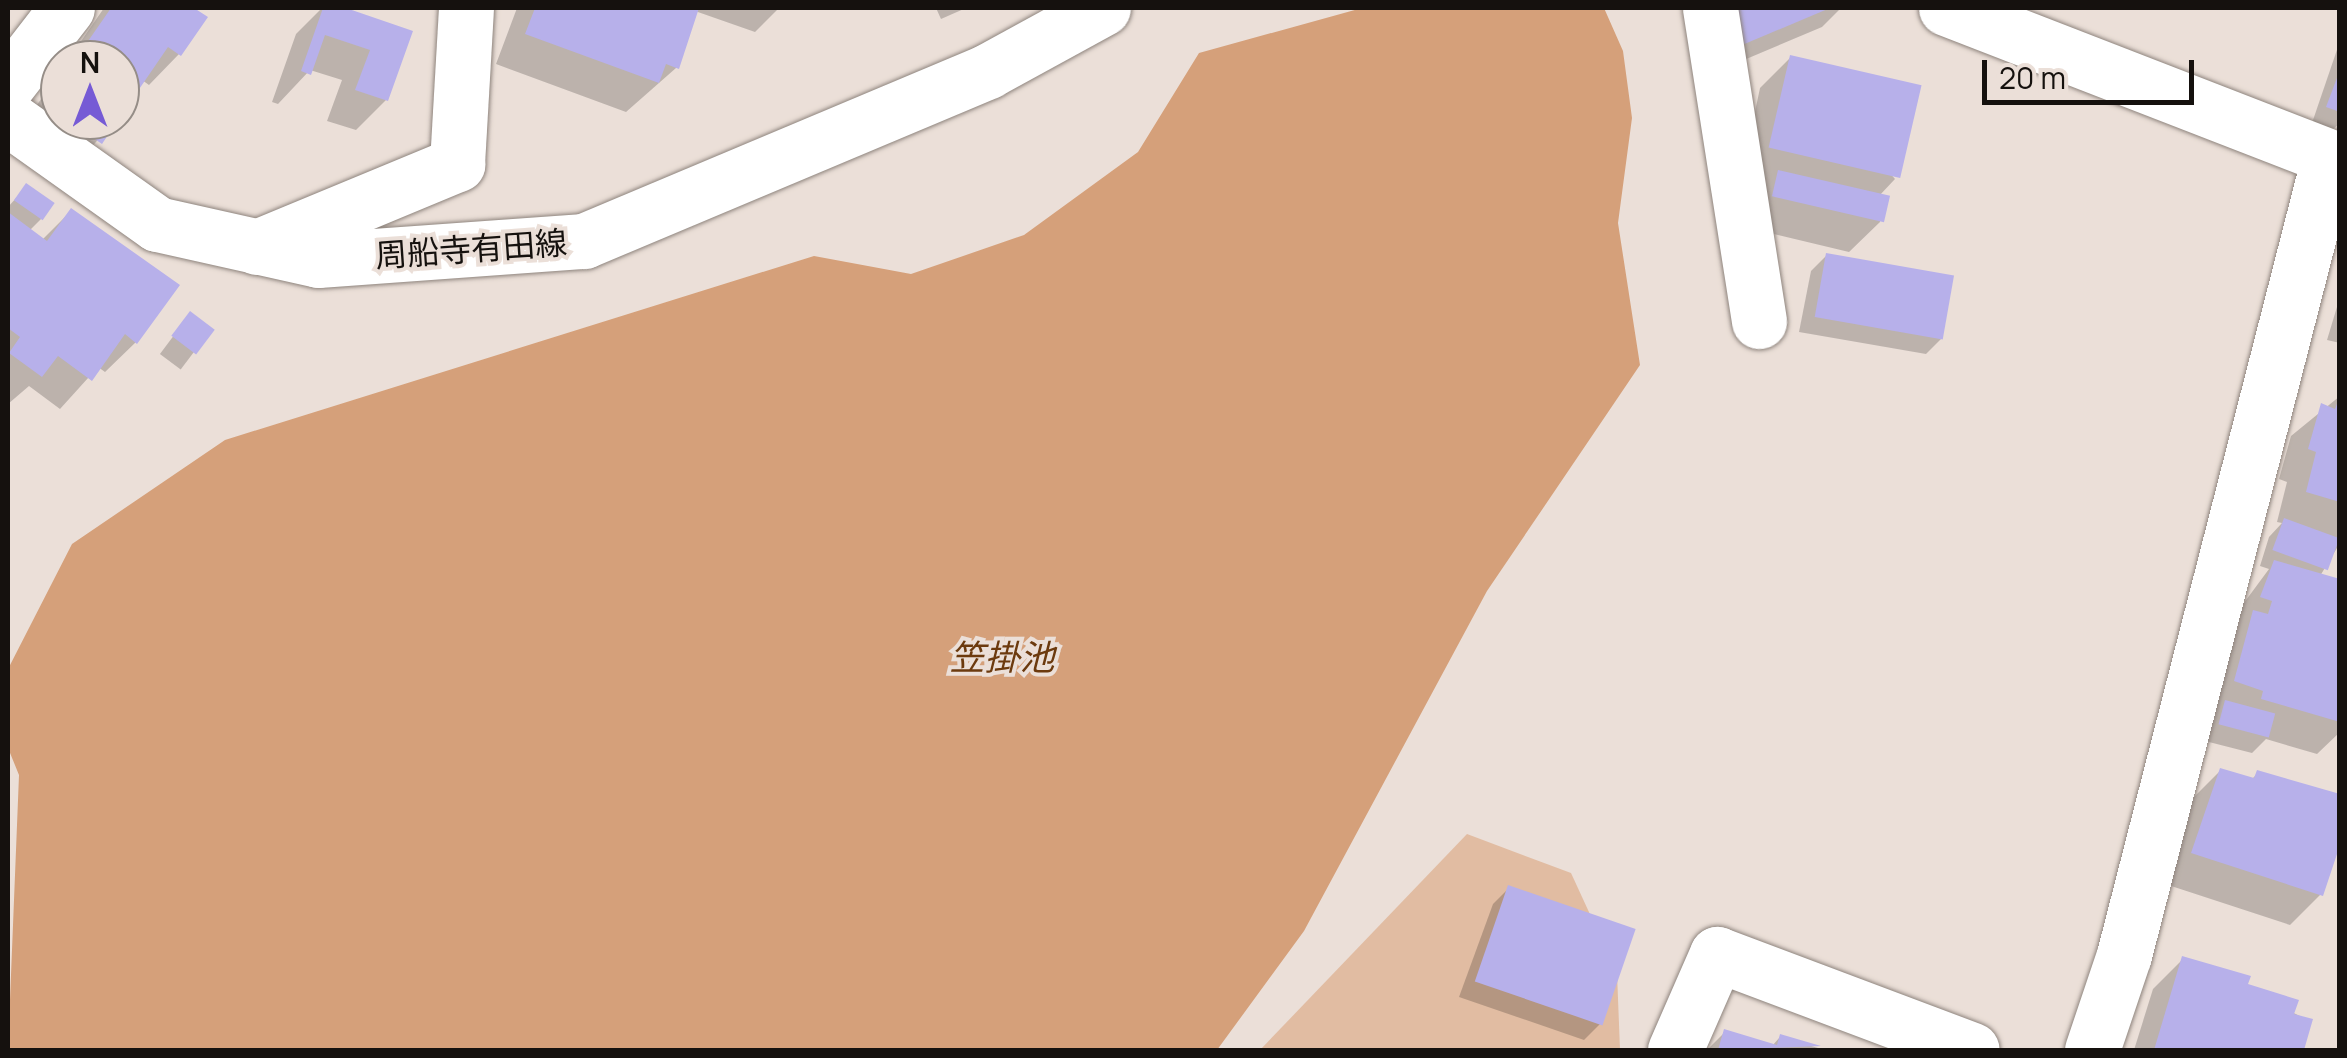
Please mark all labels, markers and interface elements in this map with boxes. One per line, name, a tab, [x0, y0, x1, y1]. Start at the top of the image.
north arrow	[40, 40, 140, 140]
scale bar	[1987, 40, 2200, 102]
text: N	[80, 43, 100, 81]
text: 20 m	[1999, 57, 2066, 98]
street label: 周船寺有田線	[374, 223, 568, 275]
water label: 笠掛池	[950, 636, 1054, 678]

